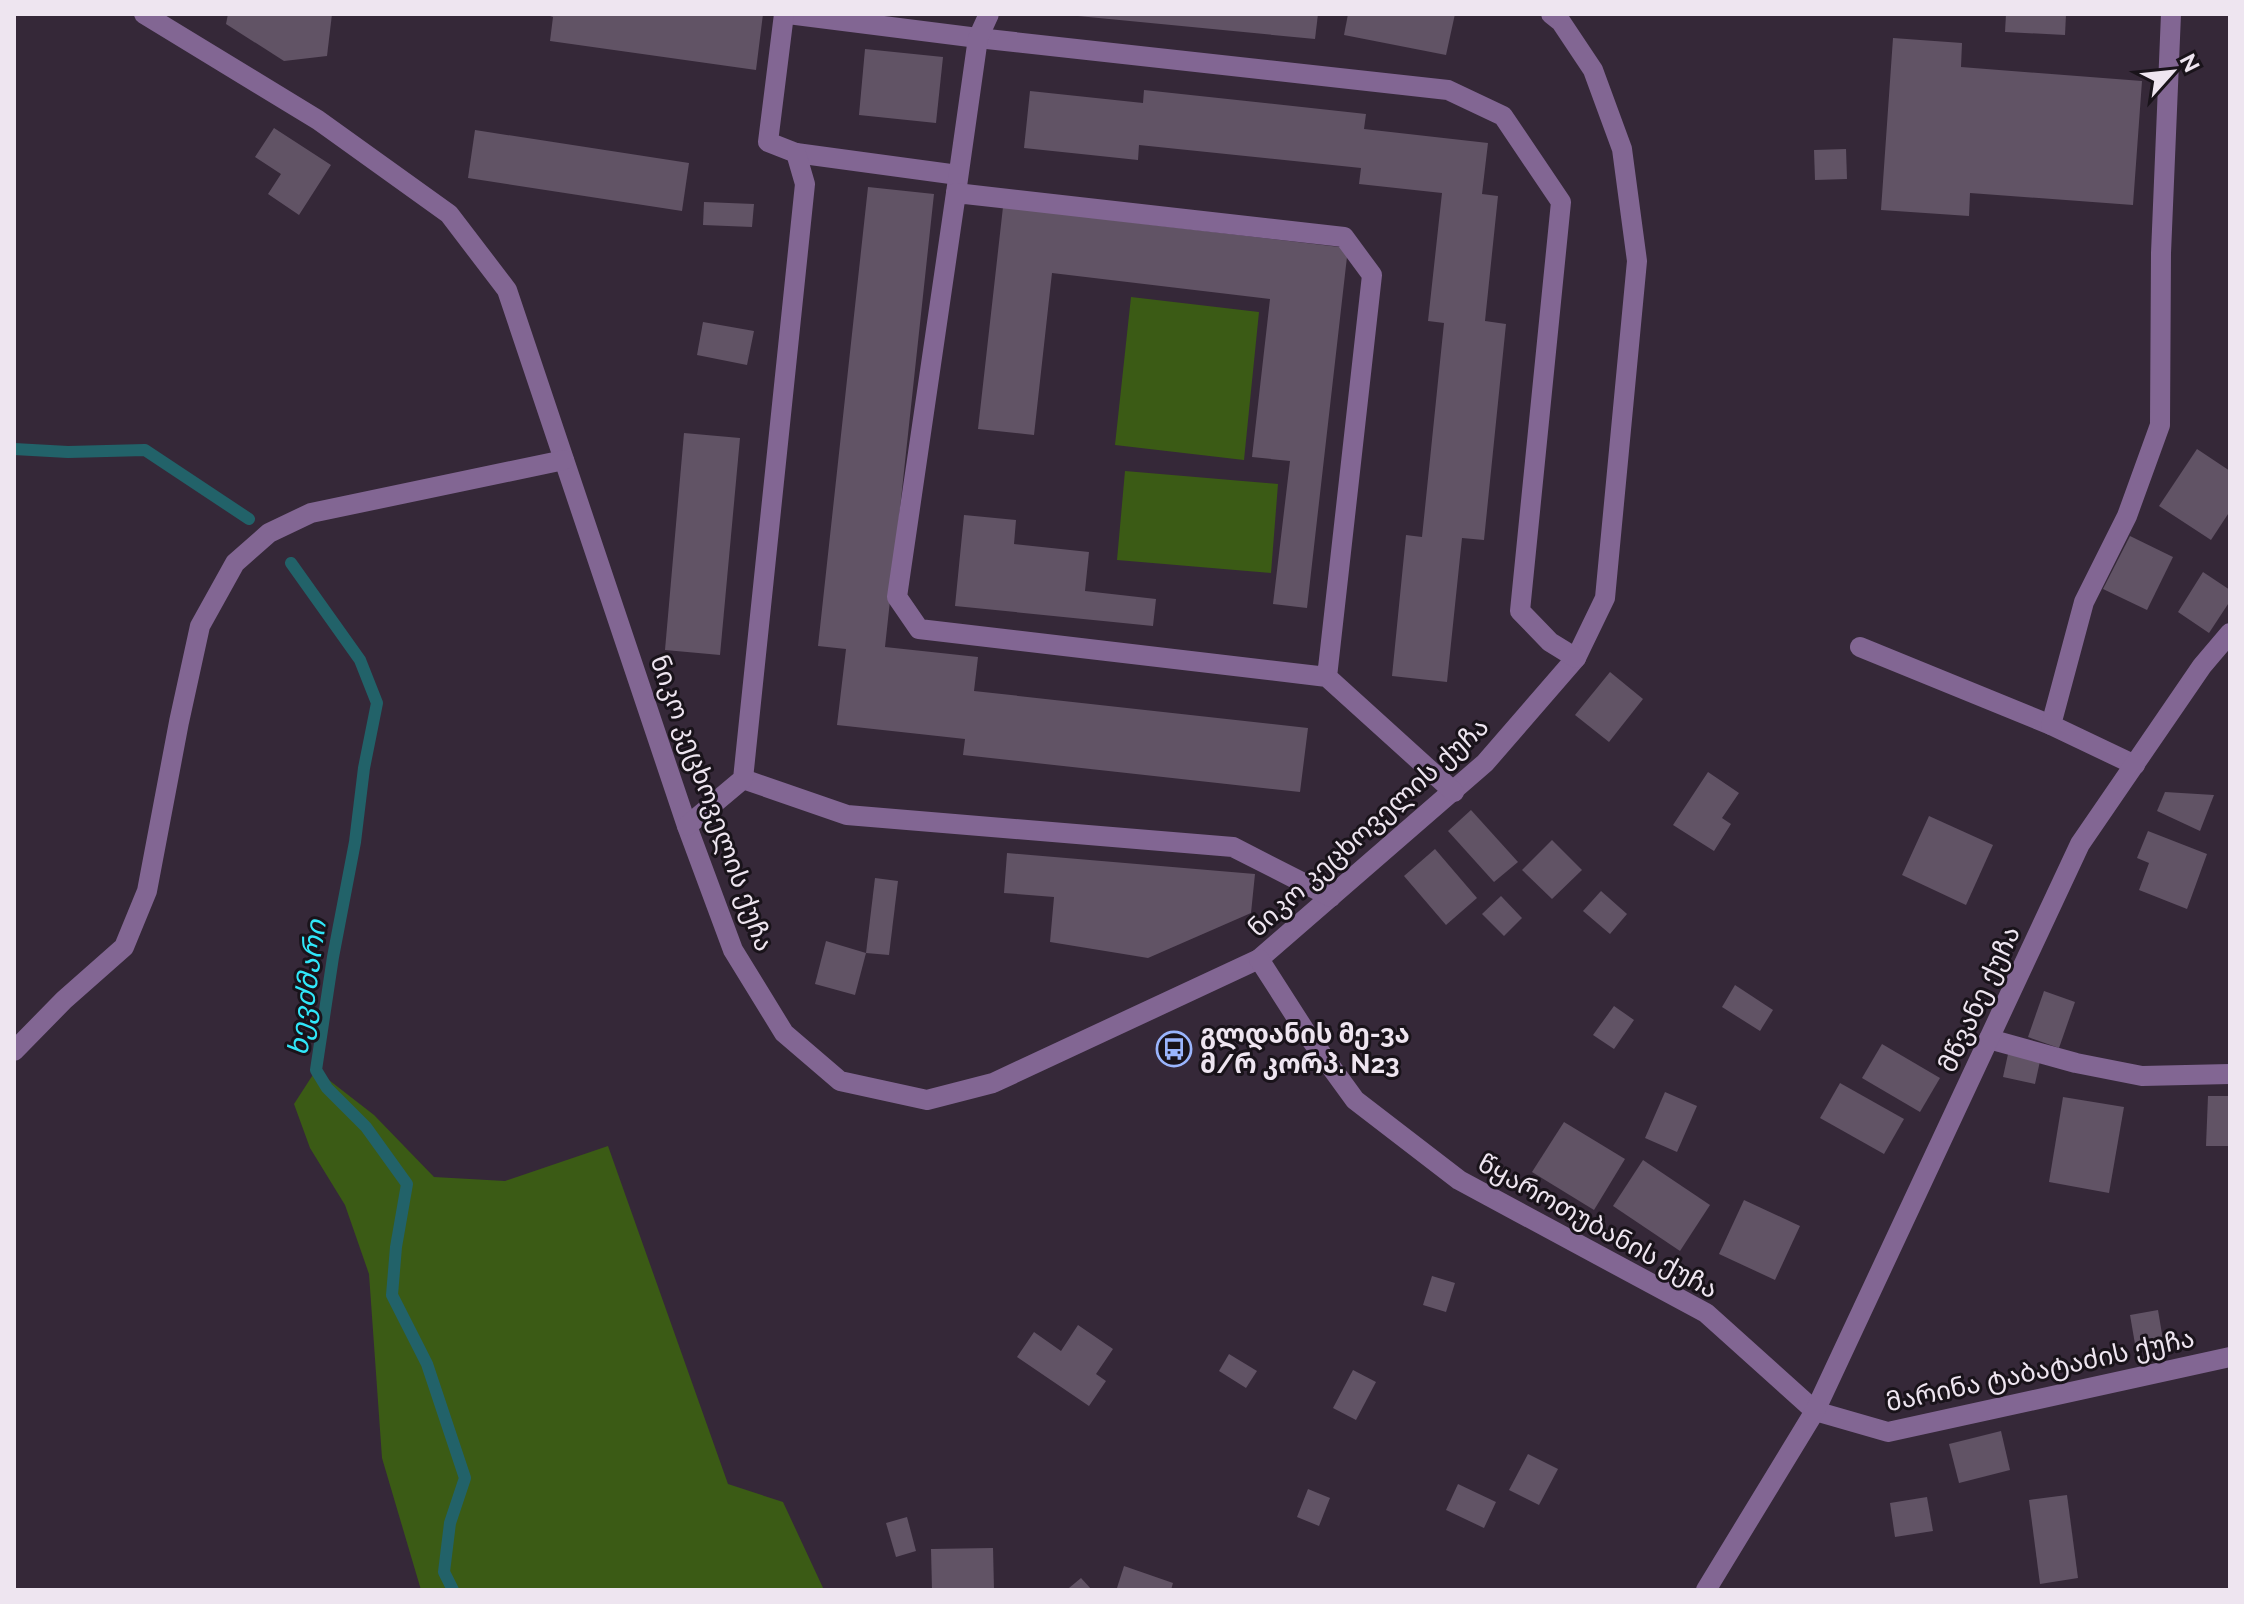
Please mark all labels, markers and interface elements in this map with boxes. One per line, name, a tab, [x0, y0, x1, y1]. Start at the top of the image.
north arrow	[2132, 32, 2212, 112]
text: N	[2174, 50, 2205, 76]
street label: ნიკო კეცხოველის ქუჩა	[643, 651, 780, 956]
street label: ნიკო კეცხოველის ქუჩა	[1242, 711, 1495, 944]
water label: ხევძმარი	[281, 916, 333, 1058]
street label: მწვანე ქუჩა	[1932, 921, 2026, 1077]
place label: გლდანის მე-3ა მ/რ კორპ. N23	[1200, 1019, 1410, 1080]
bus stop icon: გლდანის მე-3ა მ/რ კორპ. N23	[1155, 1030, 1193, 1068]
street label: წყაროთუბანის ქუჩა	[1473, 1148, 1723, 1304]
street label: მარინა ტაბატაძის ქუჩა	[1883, 1323, 2197, 1417]

